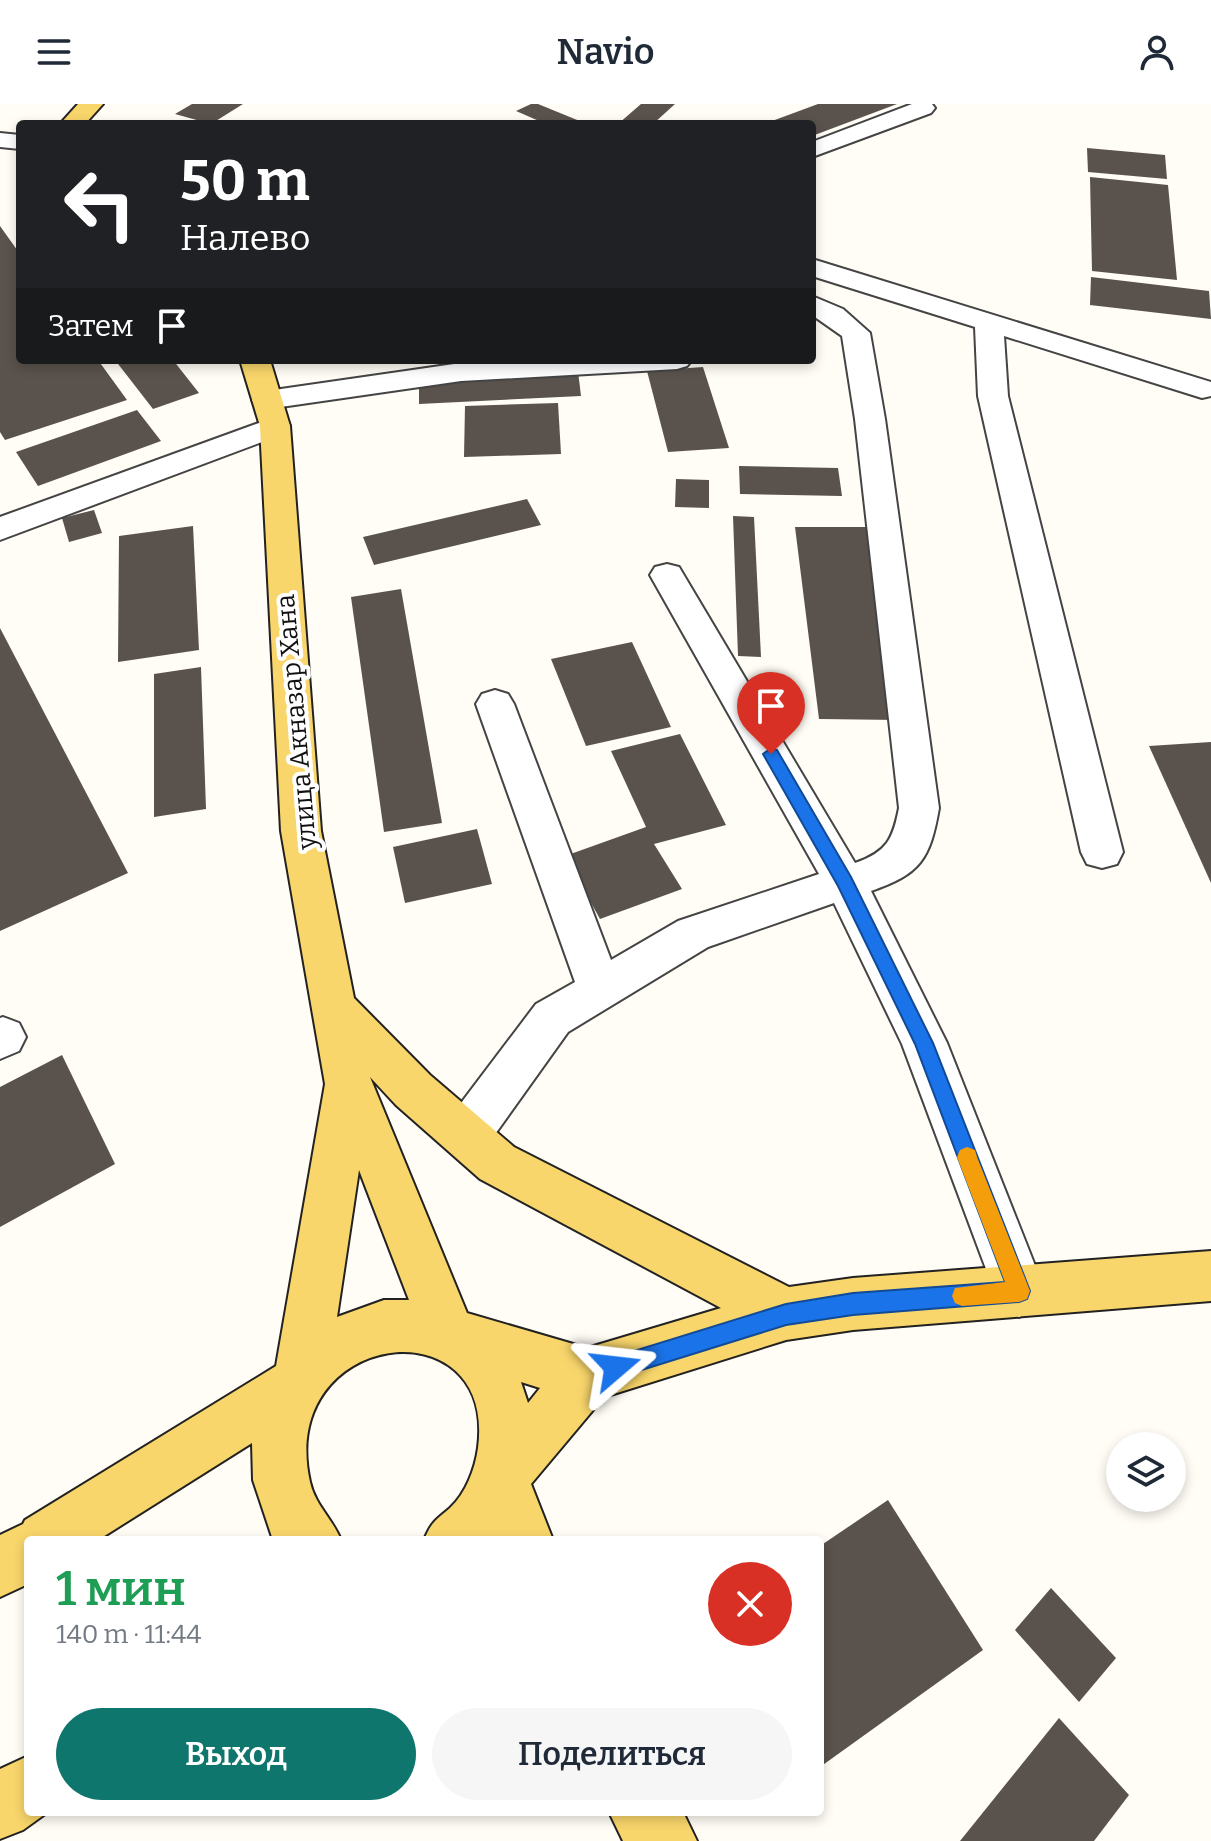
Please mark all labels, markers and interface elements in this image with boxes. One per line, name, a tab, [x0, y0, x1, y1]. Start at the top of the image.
icon: menu	[32, 30, 76, 74]
text: Navio	[557, 30, 654, 74]
icon: person	[1135, 30, 1179, 74]
text: 50 m	[180, 148, 310, 215]
icon: left	[48, 152, 152, 256]
text: Налево	[180, 216, 311, 260]
icon: arrive	[150, 304, 194, 348]
text: Затем	[48, 308, 134, 344]
street label: улица Акназар Хана	[270, 593, 323, 852]
pin	[737, 672, 805, 754]
icon: arrive	[749, 684, 793, 728]
position arrow	[574, 1325, 658, 1409]
map controls	[1106, 1432, 1186, 1512]
button: layers	[1106, 1432, 1186, 1512]
text: 1 мин	[56, 1560, 186, 1618]
button: close	[708, 1562, 792, 1646]
text: 140 m · 11:44	[56, 1619, 201, 1650]
button: Выход	[56, 1708, 416, 1800]
button: Поделиться	[432, 1708, 792, 1800]

